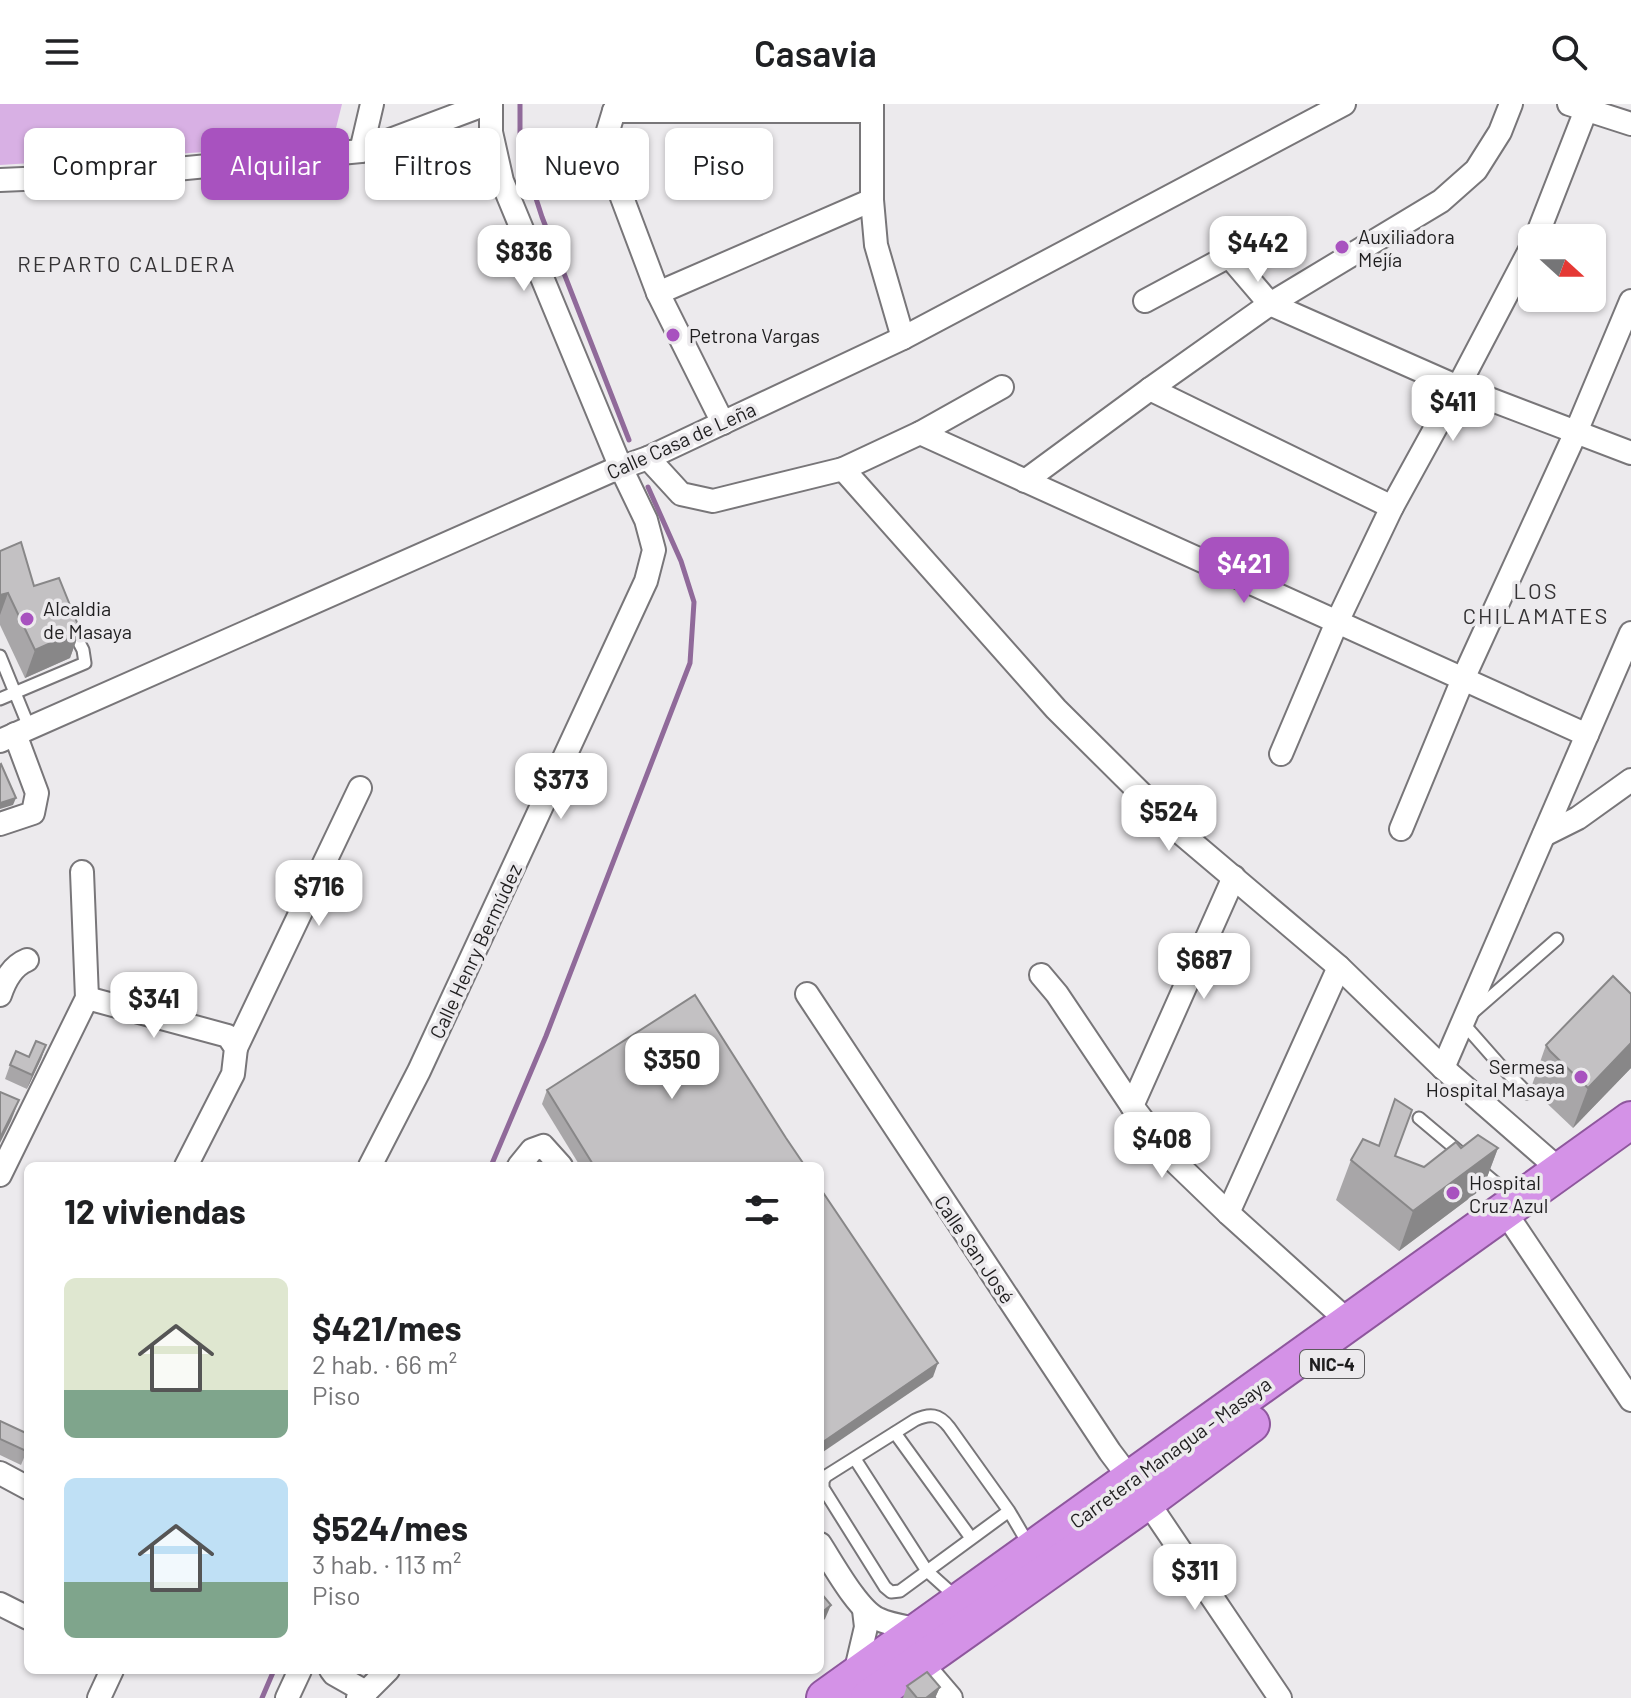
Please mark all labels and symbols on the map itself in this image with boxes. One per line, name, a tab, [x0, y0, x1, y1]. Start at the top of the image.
pin: $442	[1211, 216, 1305, 284]
place label: Auxiliadora Mejía	[1358, 224, 1455, 271]
north arrow	[1518, 224, 1606, 312]
pin: $836	[477, 225, 571, 293]
marker: Auxiliadora Mejía	[1333, 238, 1351, 256]
district label: REPARTO CALDERA	[17, 250, 237, 276]
place label: Petrona Vargas	[689, 323, 820, 347]
marker: Petrona Vargas	[664, 326, 682, 344]
pin: $411	[1406, 375, 1500, 443]
street label: Calle Casa de Leña	[603, 396, 759, 484]
pin: $421	[1197, 537, 1291, 605]
district label: LOS CHILAMATES	[1463, 577, 1609, 628]
place label: Alcaldia de Masaya	[43, 596, 132, 643]
marker: Alcaldia de Masaya	[18, 610, 36, 628]
pin: $373	[514, 753, 608, 821]
pin: $524	[1122, 785, 1216, 853]
pin: $716	[272, 860, 366, 928]
street label: Calle Henry Bermúdez	[424, 860, 526, 1042]
pin: $687	[1157, 933, 1251, 1001]
pin: $341	[107, 972, 201, 1040]
pin: $350	[625, 1033, 719, 1101]
place label: Sermesa Hospital Masaya	[1426, 1054, 1565, 1101]
marker: Sermesa Hospital Masaya	[1572, 1068, 1590, 1086]
pin: $408	[1115, 1112, 1209, 1180]
place label: Hospital Cruz Azul	[1469, 1170, 1548, 1217]
marker: Hospital Cruz Azul	[1444, 1184, 1462, 1202]
street label: Calle San José	[930, 1190, 1020, 1308]
road number: NIC-4	[1300, 1350, 1364, 1378]
street label: Carretera Managua - Masaya	[1065, 1371, 1275, 1533]
pin: $311	[1148, 1544, 1242, 1612]

